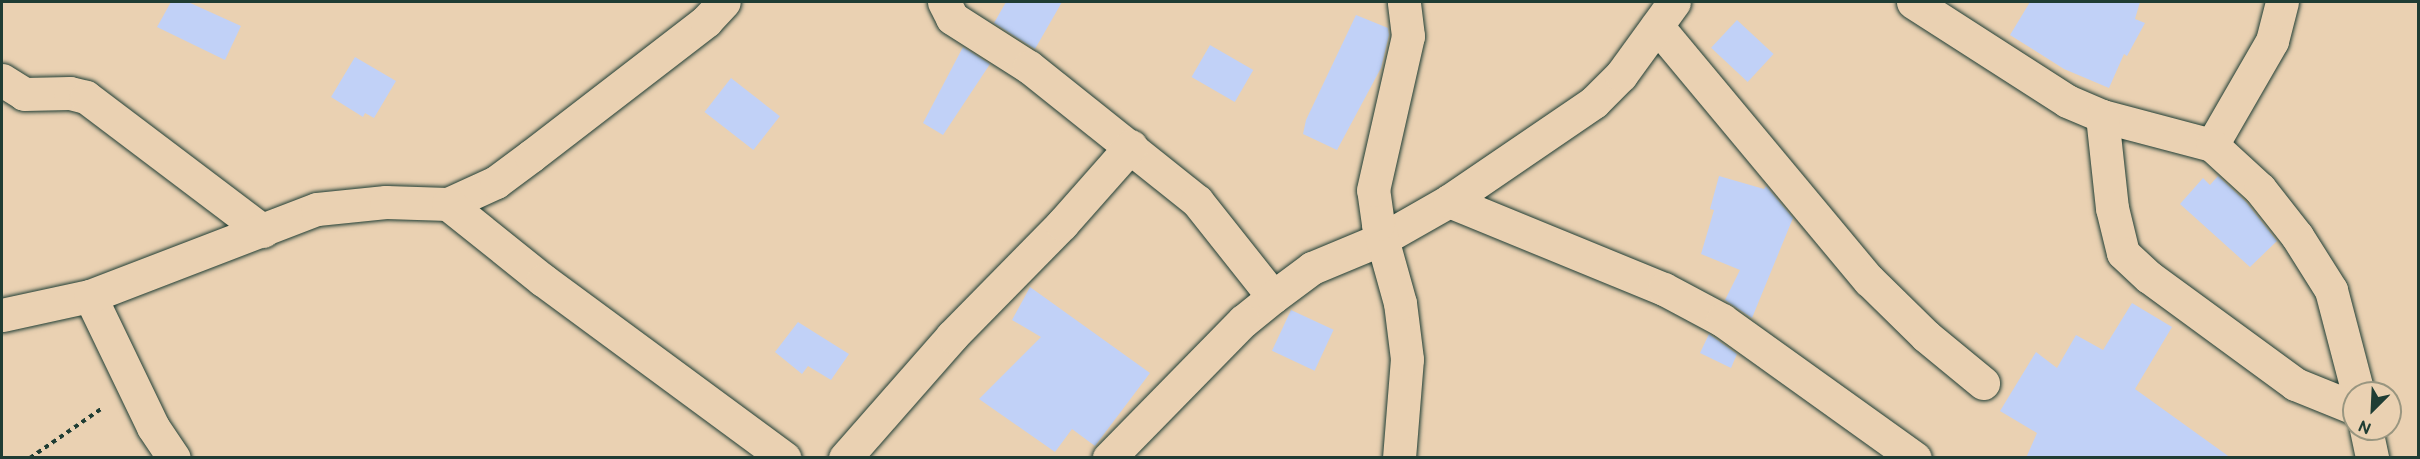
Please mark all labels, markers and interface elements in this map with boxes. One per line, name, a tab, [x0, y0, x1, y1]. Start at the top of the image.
north arrow	[2342, 381, 2402, 441]
text: N	[2356, 415, 2375, 437]

